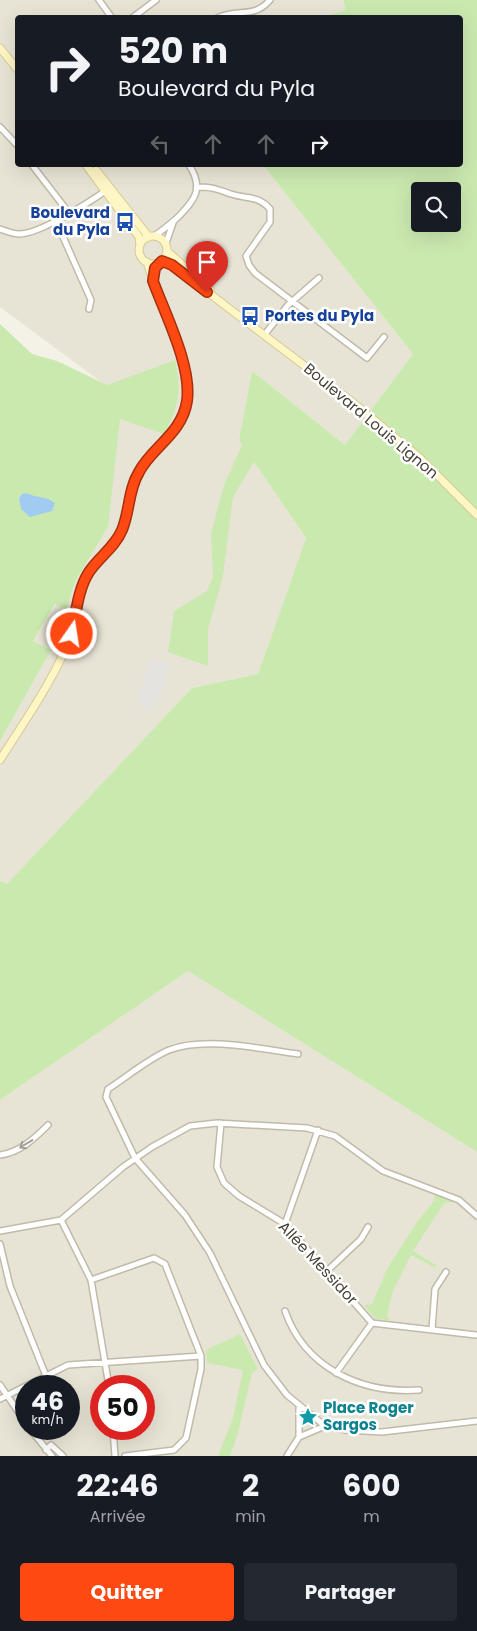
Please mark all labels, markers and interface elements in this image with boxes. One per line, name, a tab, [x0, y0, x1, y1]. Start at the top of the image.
text: 520 m	[118, 26, 228, 75]
icon: right	[35, 35, 100, 100]
text: Boulevard du Pyla	[118, 73, 315, 104]
icon: left	[146, 130, 174, 158]
icon: ahead	[199, 130, 227, 158]
icon: ahead	[252, 130, 280, 158]
icon: right	[305, 130, 333, 158]
map controls	[411, 182, 461, 232]
button: search	[411, 182, 461, 232]
place label: Boulevard du Pyla	[31, 202, 110, 240]
bus stop icon: Boulevard du Pyla	[114, 211, 136, 233]
pin	[186, 241, 228, 292]
icon: arrive	[193, 248, 221, 276]
bus stop icon: Portes du Pyla	[239, 305, 261, 327]
place label: Portes du Pyla	[265, 305, 374, 326]
street label: Boulevard Louis Lignon	[299, 358, 443, 483]
position arrow	[45, 607, 97, 659]
one-way arrow	[19, 1139, 33, 1149]
street label: Allée Messidor	[274, 1216, 363, 1309]
speed limit sign: 50	[90, 1375, 155, 1440]
text: 46	[31, 1384, 64, 1419]
place label: Place Roger Sargos	[323, 1397, 414, 1435]
place icon: Place Roger Sargos	[297, 1406, 319, 1428]
text: km/h	[32, 1411, 63, 1428]
text: 22:46	[76, 1464, 159, 1507]
text: 2	[242, 1464, 259, 1507]
text: 600	[342, 1464, 401, 1507]
text: Arrivée	[90, 1505, 145, 1528]
text: min	[235, 1505, 266, 1528]
text: m	[363, 1505, 380, 1528]
button: Quitter	[20, 1563, 234, 1621]
button: Partager	[244, 1563, 457, 1621]

